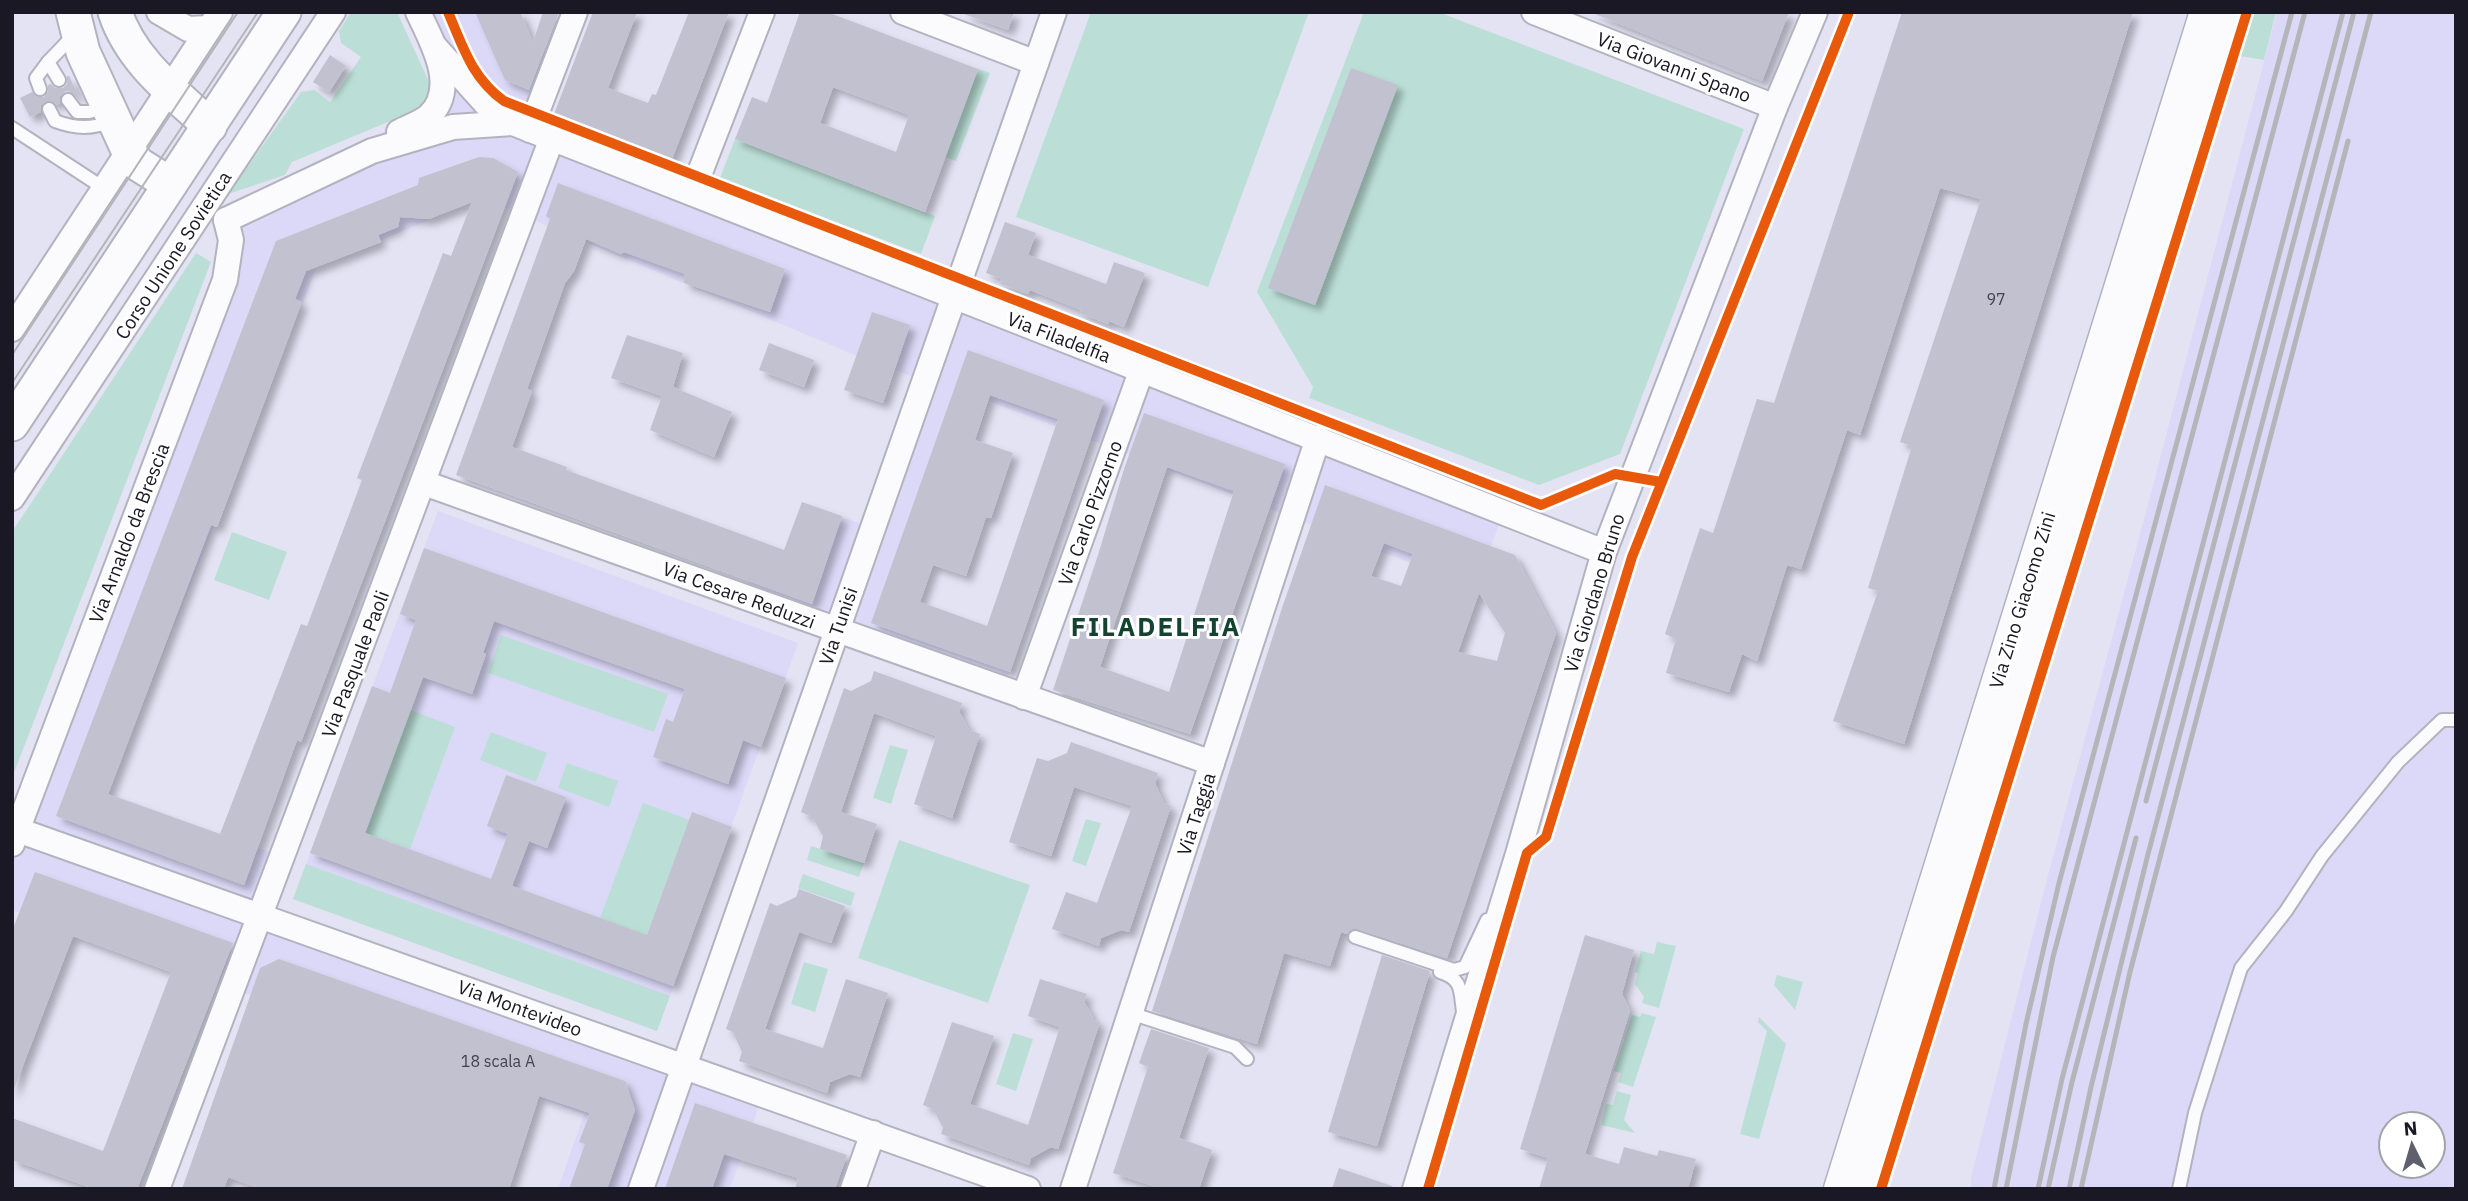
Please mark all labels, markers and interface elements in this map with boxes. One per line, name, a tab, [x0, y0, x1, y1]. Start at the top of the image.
street label: Via Giovanni Spano	[1594, 27, 1754, 107]
street label: Corso Unione Sovietica	[110, 166, 236, 344]
house number: 97	[1986, 289, 2006, 309]
street label: Via Filadelfia	[1004, 306, 1114, 368]
street label: Via Carlo Pizzorno	[1053, 437, 1127, 589]
street label: Via Arnaldo da Brescia	[83, 439, 175, 627]
street label: Via Zino Giacomo Zini	[1984, 509, 2060, 691]
street label: Via Giordano Bruno	[1558, 511, 1630, 675]
street label: Via Cesare Reduzzi	[659, 556, 819, 634]
street label: Via Tunisi	[813, 584, 863, 668]
street label: Via Pasquale Paoli	[316, 587, 394, 741]
district label: FILADELFIA	[1071, 609, 1241, 643]
street label: Via Taggia	[1171, 770, 1221, 858]
street label: Via Montevideo	[454, 974, 586, 1042]
house number: 18 scala A	[461, 1051, 535, 1071]
north arrow	[2377, 1110, 2447, 1180]
text: N	[2403, 1116, 2418, 1141]

